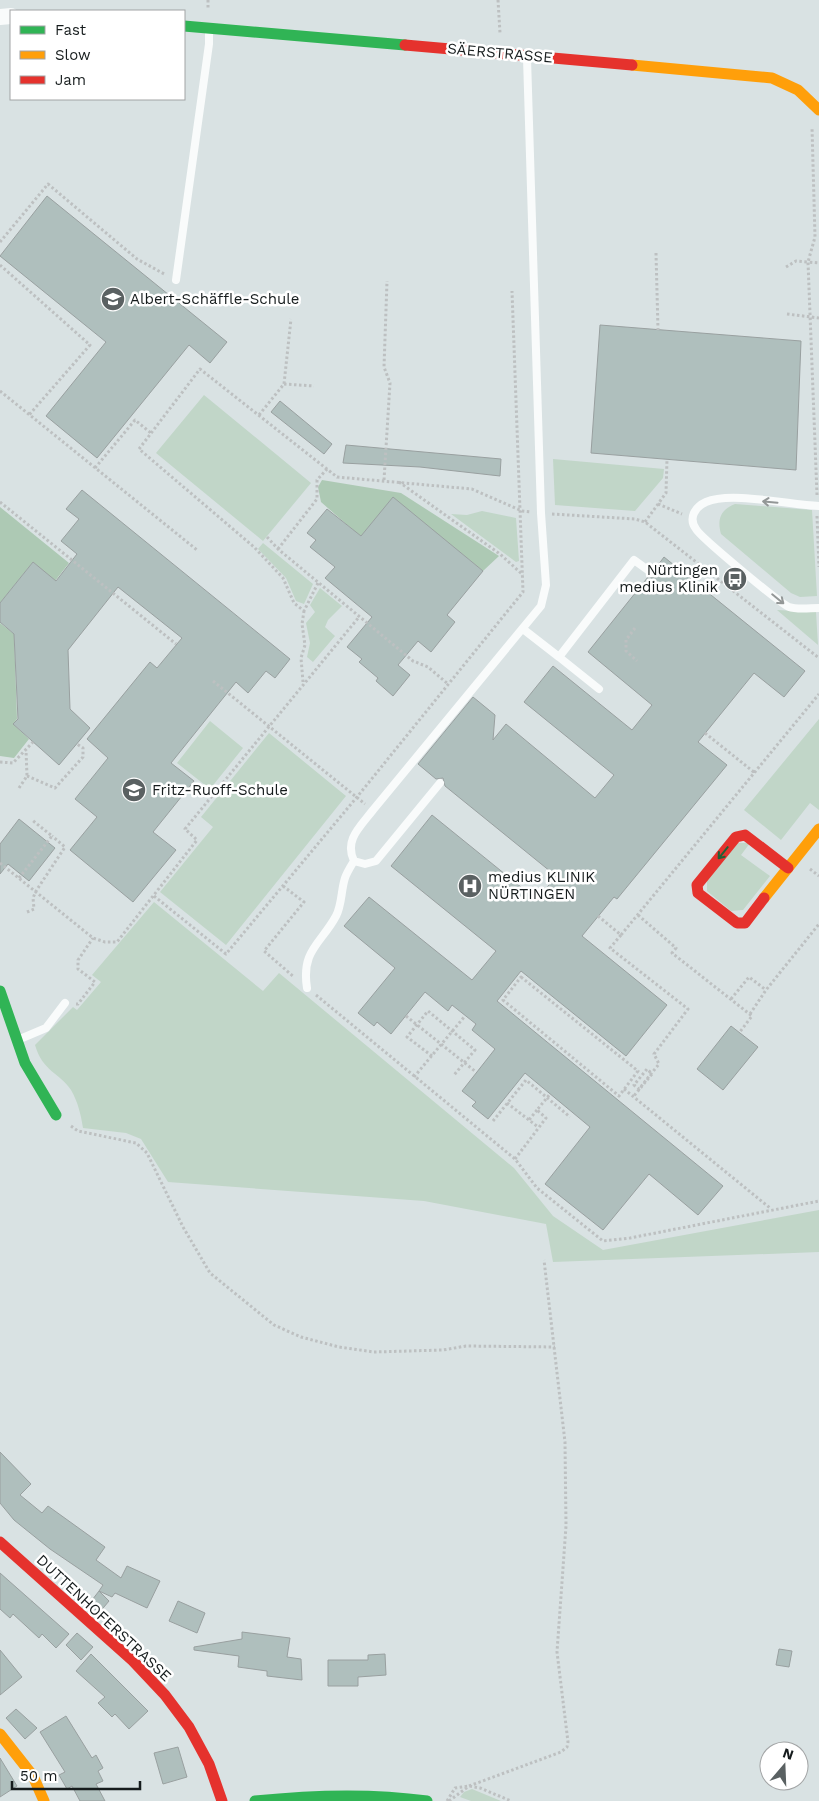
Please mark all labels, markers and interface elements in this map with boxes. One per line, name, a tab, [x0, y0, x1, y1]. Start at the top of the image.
legend	[10, 10, 185, 100]
text: Fast	[55, 21, 87, 39]
street label: SÄERSTRASSE	[447, 39, 553, 67]
text: Slow	[55, 46, 91, 64]
text: Jam	[55, 71, 86, 89]
school or university icon: Albert-Schäffle-Schule	[100, 286, 126, 312]
place label: Albert-Schäffle-Schule	[130, 290, 299, 308]
one-way arrow	[763, 497, 779, 507]
place label: Nürtingen medius Klinik	[619, 561, 718, 596]
bus stop icon: Nürtingen medius Klinik	[722, 566, 748, 592]
one-way arrow	[771, 593, 784, 604]
school or university icon: Fritz-Ruoff-Schule	[121, 777, 147, 803]
place label: Fritz-Ruoff-Schule	[152, 781, 288, 799]
one-way arrow	[718, 846, 729, 859]
place label: medius KLINIK NÜRTINGEN	[488, 868, 595, 903]
hospital icon: medius KLINIK NÜRTINGEN	[457, 873, 483, 899]
street label: DUTTENHOFERSTRASSE	[33, 1551, 175, 1685]
north arrow	[759, 1741, 809, 1791]
text: N	[781, 1744, 796, 1763]
scale bar	[12, 1758, 140, 1790]
text: 50 m	[20, 1767, 57, 1785]

